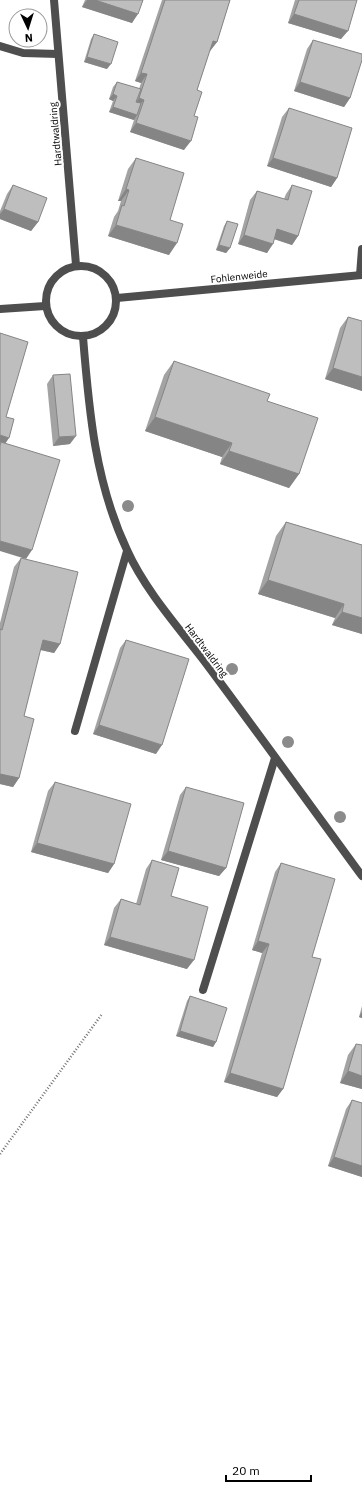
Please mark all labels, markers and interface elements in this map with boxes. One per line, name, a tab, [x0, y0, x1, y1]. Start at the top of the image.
north arrow	[8, 8, 48, 48]
text: N	[24, 31, 33, 45]
street label: Hardtwaldring	[46, 101, 65, 166]
street label: Fohlenweide	[210, 267, 269, 286]
street label: Hardtwaldring	[182, 621, 231, 680]
scale bar	[226, 1457, 311, 1483]
text: 20 m	[232, 1463, 260, 1478]

